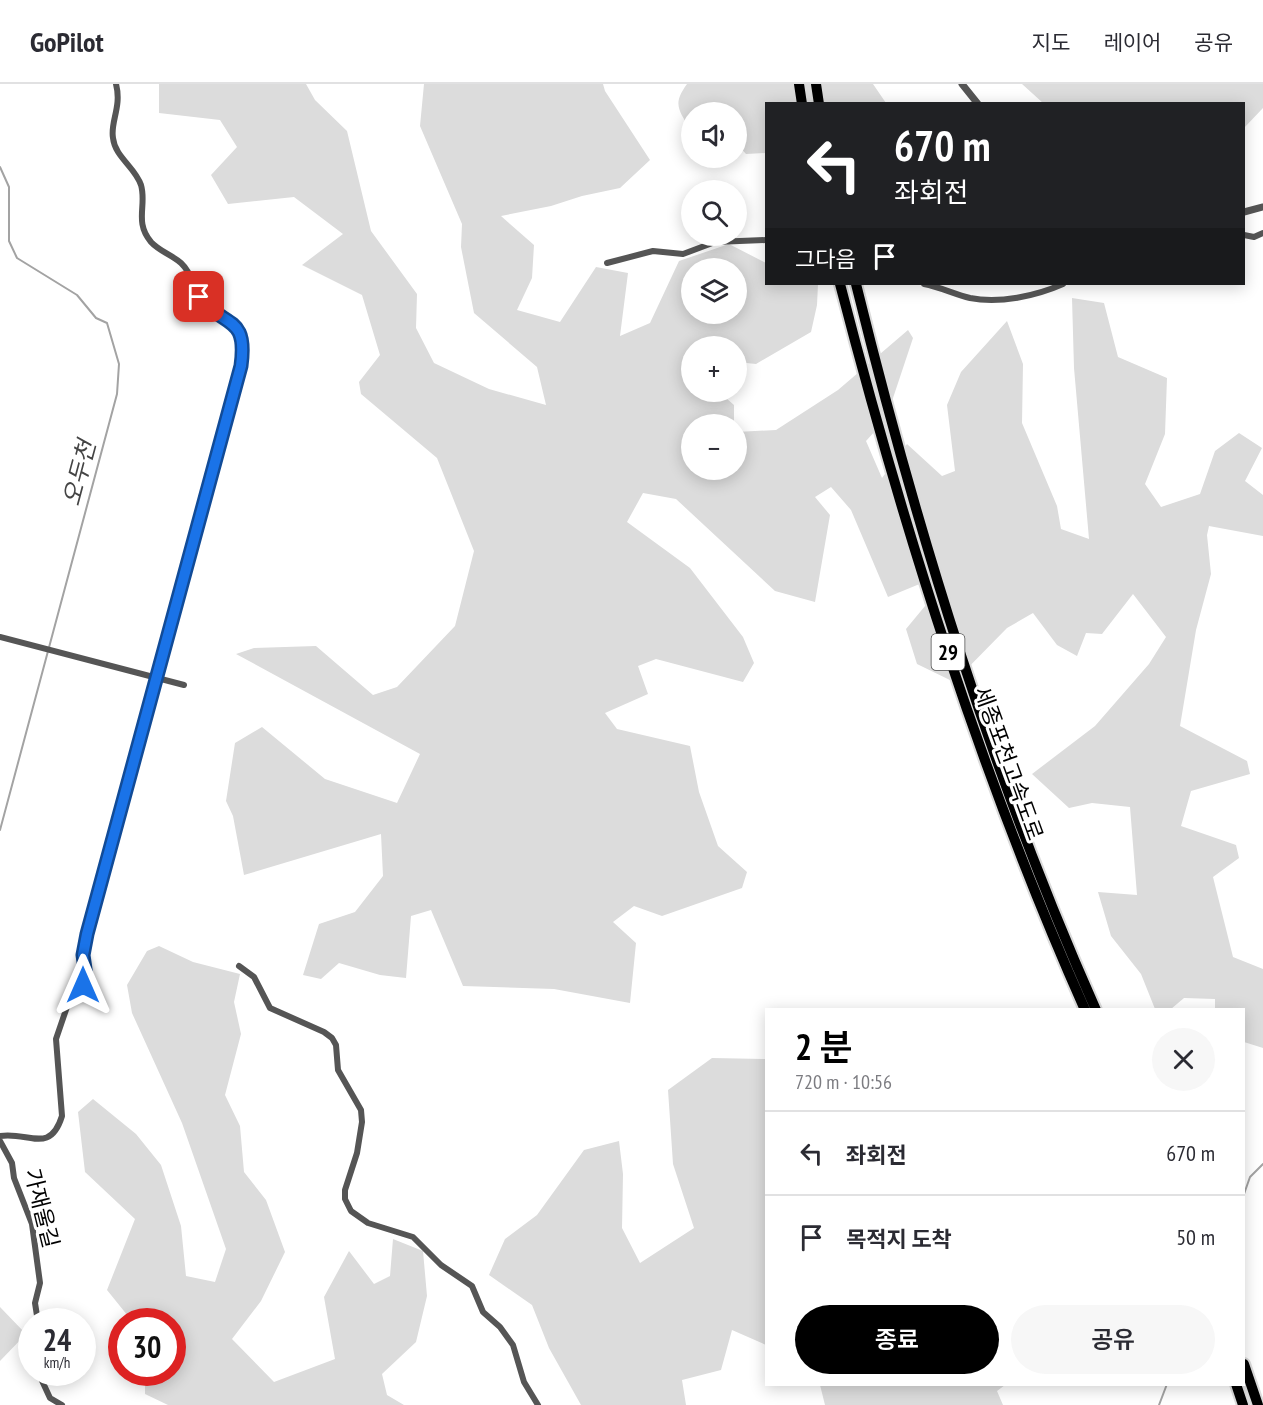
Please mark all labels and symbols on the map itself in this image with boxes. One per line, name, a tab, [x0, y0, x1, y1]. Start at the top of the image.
pin	[173, 271, 224, 322]
water label: 오두천	[55, 434, 103, 509]
road number: 29	[932, 634, 964, 670]
street label: 세종포천고속도로	[968, 682, 1050, 844]
position arrow	[51, 953, 115, 1017]
street label: 가재울길	[19, 1165, 65, 1251]
speed limit sign: 30	[108, 1308, 186, 1386]

